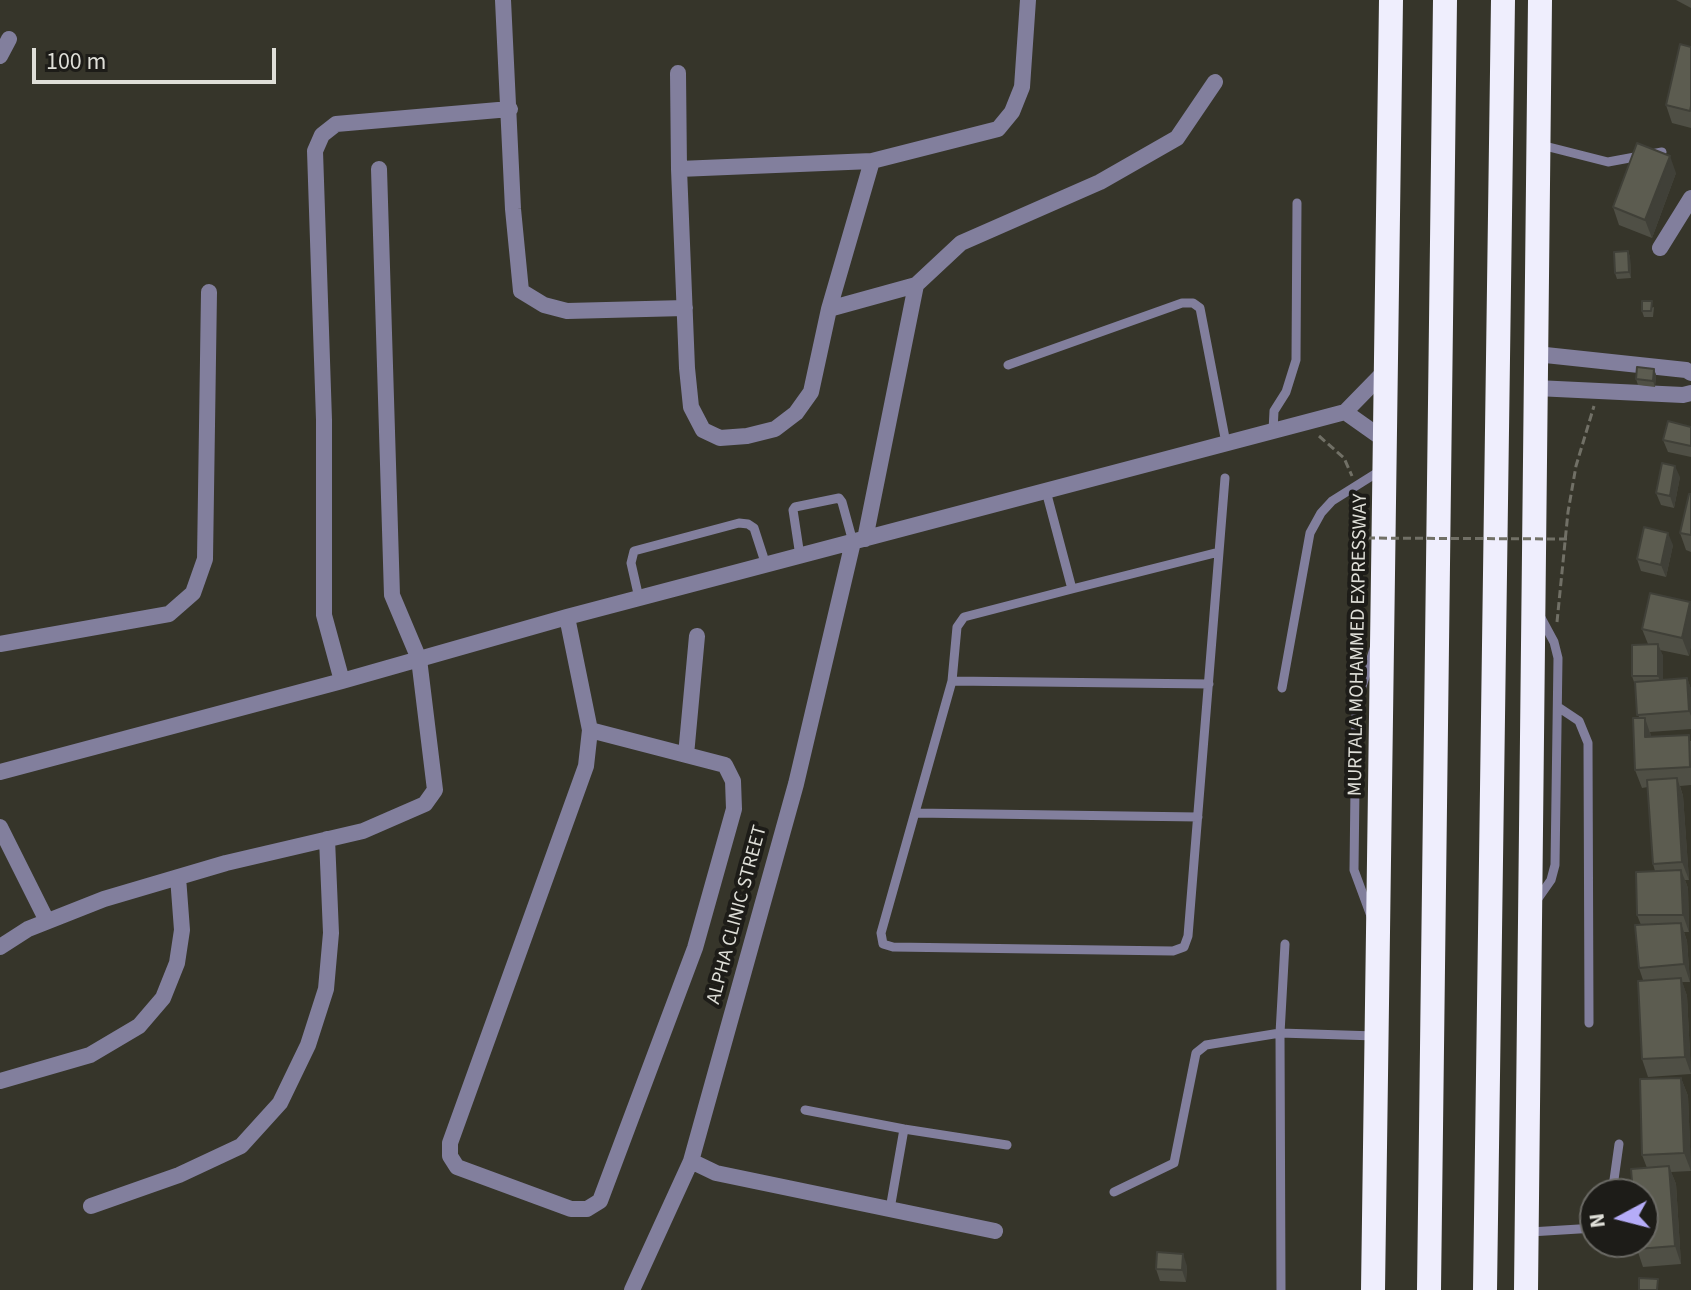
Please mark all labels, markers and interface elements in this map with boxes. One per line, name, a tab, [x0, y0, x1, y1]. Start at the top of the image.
scale bar	[36, 32, 280, 82]
text: 100 m	[46, 44, 106, 79]
street label: MURTALA MOHAMMED EXPRESSWAY	[1344, 494, 1374, 796]
street label: ALPHA CLINIC STREET	[703, 823, 773, 1007]
north arrow	[1579, 1178, 1659, 1258]
text: N	[1580, 1211, 1614, 1230]

